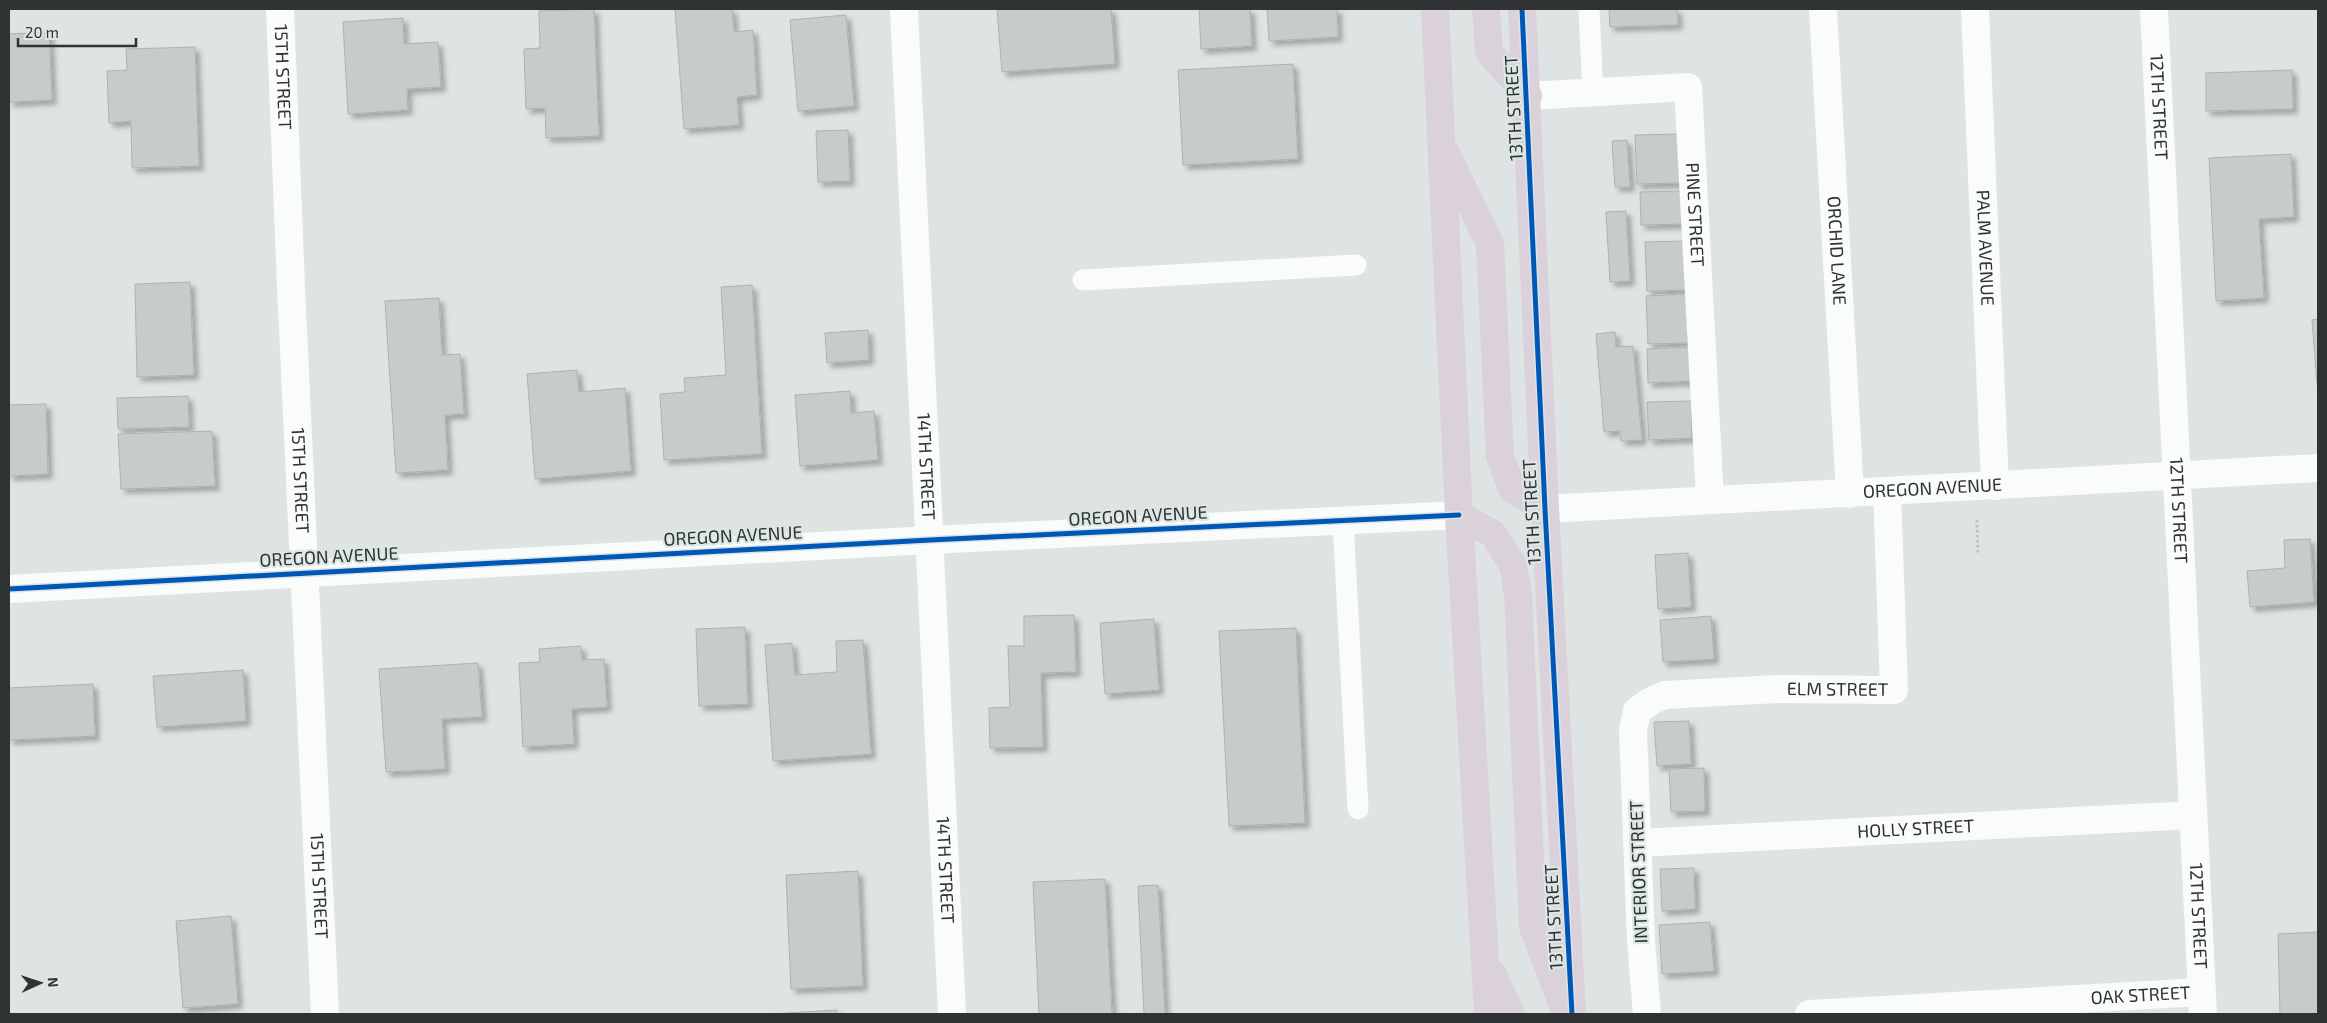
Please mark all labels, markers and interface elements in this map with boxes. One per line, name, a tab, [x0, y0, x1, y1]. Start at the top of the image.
scale bar	[18, 15, 135, 47]
text: 20 m	[25, 23, 59, 41]
street label: 15TH STREET	[271, 24, 297, 131]
street label: 12TH STREET	[2146, 53, 2173, 161]
street label: 13TH STREET	[1499, 54, 1527, 162]
street label: PINE STREET	[1682, 162, 1710, 268]
street label: PALM AVENUE	[1973, 189, 1999, 306]
street label: ORCHID LANE	[1823, 195, 1851, 306]
street label: 14TH STREET	[913, 413, 940, 521]
street label: 15TH STREET	[288, 427, 315, 534]
street label: 12TH STREET	[2166, 457, 2193, 564]
street label: 13TH STREET	[1517, 458, 1545, 566]
street label: OREGON AVENUE	[1862, 473, 2003, 502]
street label: OREGON AVENUE	[1068, 500, 1208, 530]
street label: OREGON AVENUE	[663, 520, 803, 550]
street label: OREGON AVENUE	[259, 541, 399, 571]
street label: ELM STREET	[1787, 677, 1889, 700]
street label: INTERIOR STREET	[1624, 800, 1651, 944]
street label: HOLLY STREET	[1857, 814, 1975, 842]
street label: 14TH STREET	[933, 816, 960, 924]
street label: 15TH STREET	[307, 833, 334, 940]
street label: 12TH STREET	[2186, 862, 2213, 970]
street label: 13TH STREET	[1539, 863, 1567, 971]
north arrow	[15, 958, 65, 1008]
text: N	[45, 977, 62, 988]
street label: OAK STREET	[2090, 981, 2191, 1008]

